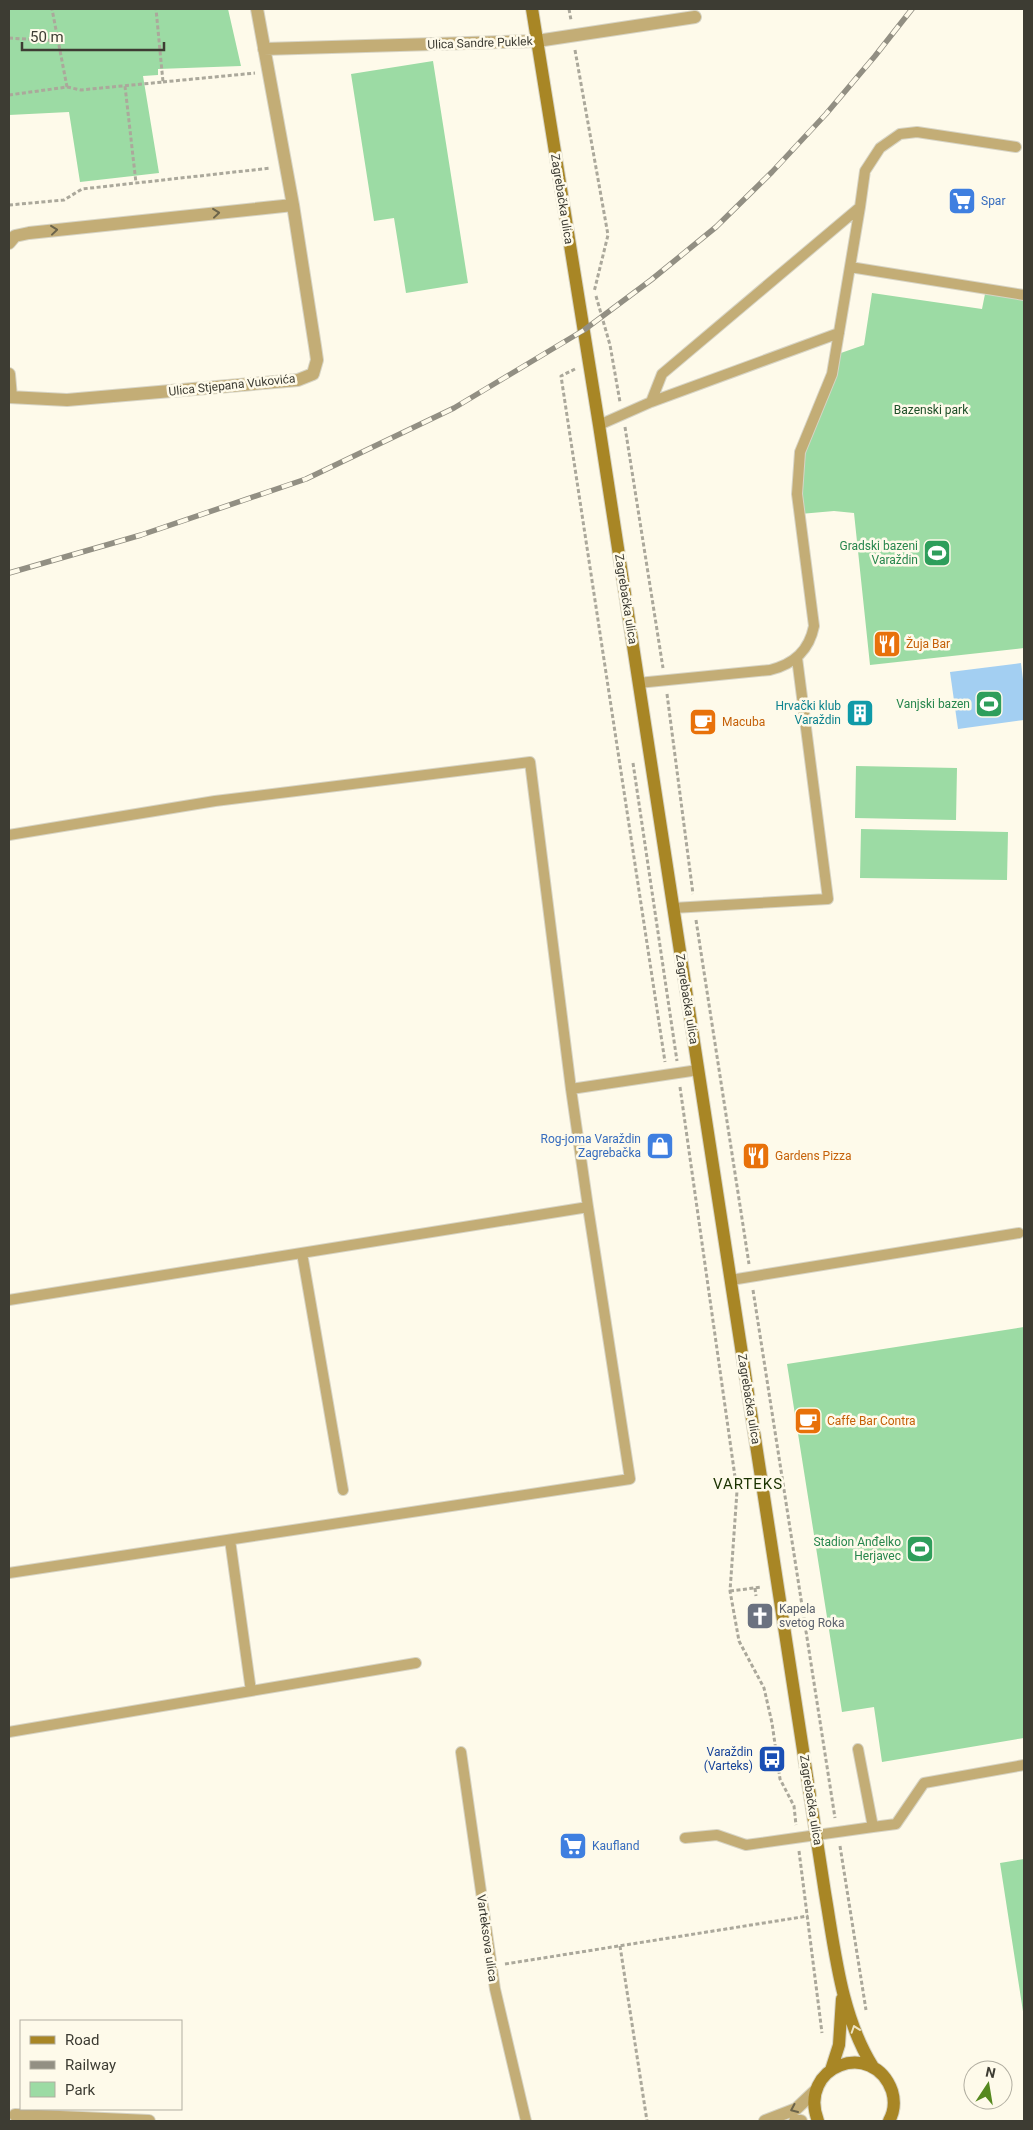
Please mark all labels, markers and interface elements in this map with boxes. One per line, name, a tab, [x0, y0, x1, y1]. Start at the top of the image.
scale bar	[22, 20, 165, 52]
text: 50 m	[30, 28, 64, 46]
street label: Ulica Sandre Puklek	[427, 34, 534, 52]
street label: Zagrebačka ulica	[548, 153, 576, 245]
supermarket icon: Spar	[947, 186, 977, 216]
place label: Spar	[981, 194, 1005, 208]
one-way arrow	[212, 208, 220, 219]
one-way arrow	[50, 225, 58, 236]
street label: Ulica Stjepana Vukovića	[168, 371, 296, 399]
park label: Bazenski park	[894, 403, 969, 417]
sports icon: Gradski bazeni Varaždin	[922, 538, 952, 568]
place label: Gradski bazeni Varaždin	[839, 539, 918, 567]
street label: Zagrebačka ulica	[612, 553, 640, 645]
restaurant icon: Žuja Bar	[872, 629, 902, 659]
place label: Žuja Bar	[906, 636, 950, 651]
sports icon: Vanjski bazen	[974, 689, 1004, 719]
place label: Vanjski bazen	[896, 697, 970, 711]
building icon: Hrvački klub Varaždin	[845, 698, 875, 728]
place label: Hrvački klub Varaždin	[775, 699, 841, 727]
cafe icon: Macuba	[688, 707, 718, 737]
place label: Macuba	[722, 715, 765, 729]
street label: Zagrebačka ulica	[673, 953, 701, 1045]
shop icon: Rog-joma Varaždin Zagrebačka	[645, 1131, 675, 1161]
place label: Rog-joma Varaždin Zagrebačka	[541, 1132, 641, 1160]
restaurant icon: Gardens Pizza	[741, 1141, 771, 1171]
place label: Gardens Pizza	[775, 1149, 852, 1163]
street label: Zagrebačka ulica	[735, 1353, 763, 1445]
cafe icon: Caffe Bar Contra	[793, 1406, 823, 1436]
place label: Caffe Bar Contra	[827, 1414, 916, 1428]
district label: VARTEKS	[713, 1475, 783, 1493]
sports icon: Stadion Anđelko Herjavec	[905, 1534, 935, 1564]
place label: Stadion Anđelko Herjavec	[813, 1535, 901, 1563]
church icon: Kapela svetog Roka	[745, 1601, 775, 1631]
place label: Kapela svetog Roka	[779, 1602, 845, 1630]
bus stop icon: Varaždin (Varteks)	[757, 1744, 787, 1774]
place label: Varaždin (Varteks)	[704, 1745, 753, 1773]
street label: Zagrebačka ulica	[797, 1754, 825, 1846]
supermarket icon: Kaufland	[558, 1831, 588, 1861]
place label: Kaufland	[592, 1839, 639, 1853]
street label: Varteksova ulica	[474, 1893, 500, 1983]
legend	[20, 2020, 182, 2110]
one-way arrow	[851, 2026, 861, 2034]
text: Road	[65, 2031, 99, 2049]
text: Railway	[65, 2056, 116, 2074]
north arrow	[963, 2060, 1013, 2110]
text: N	[984, 2063, 997, 2081]
text: Park	[65, 2081, 96, 2099]
one-way arrow	[790, 2102, 799, 2113]

